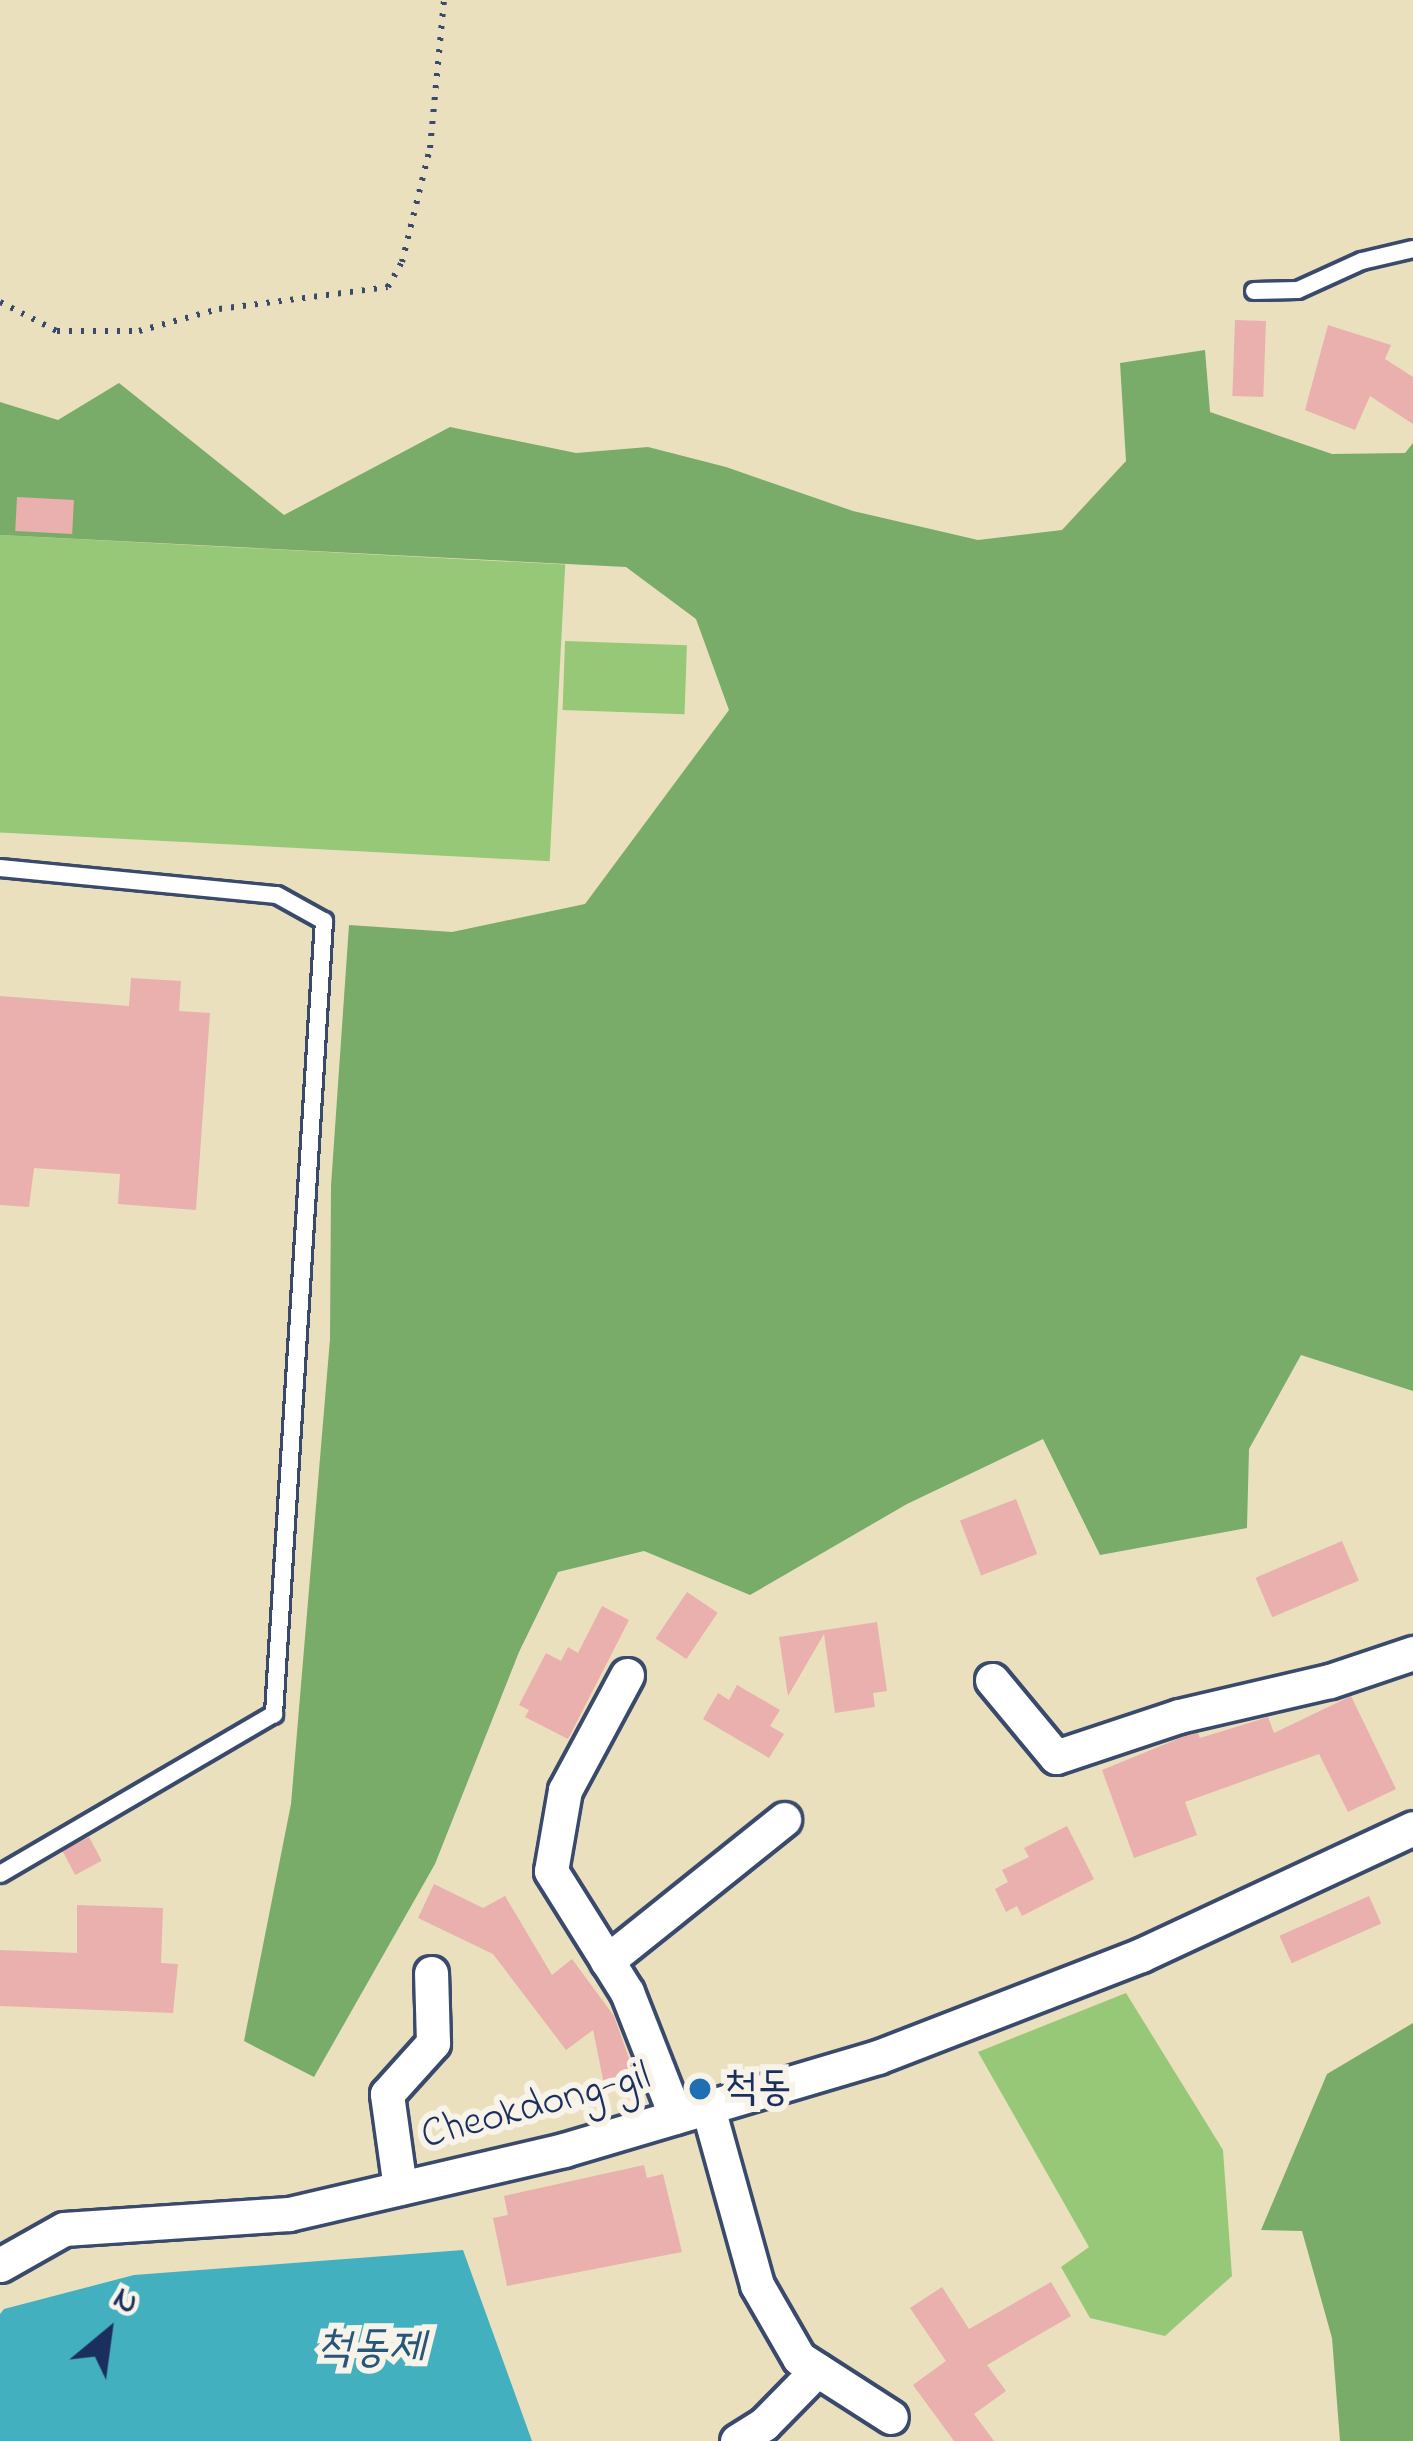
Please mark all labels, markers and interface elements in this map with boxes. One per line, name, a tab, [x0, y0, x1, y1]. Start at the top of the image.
street label: Cheokdong-gil	[416, 2052, 656, 2162]
place label: 척동	[724, 2064, 792, 2114]
marker: 척동	[687, 2076, 713, 2102]
north arrow	[48, 2273, 168, 2393]
text: N	[104, 2275, 147, 2328]
water label: 척동제	[316, 2323, 424, 2377]

